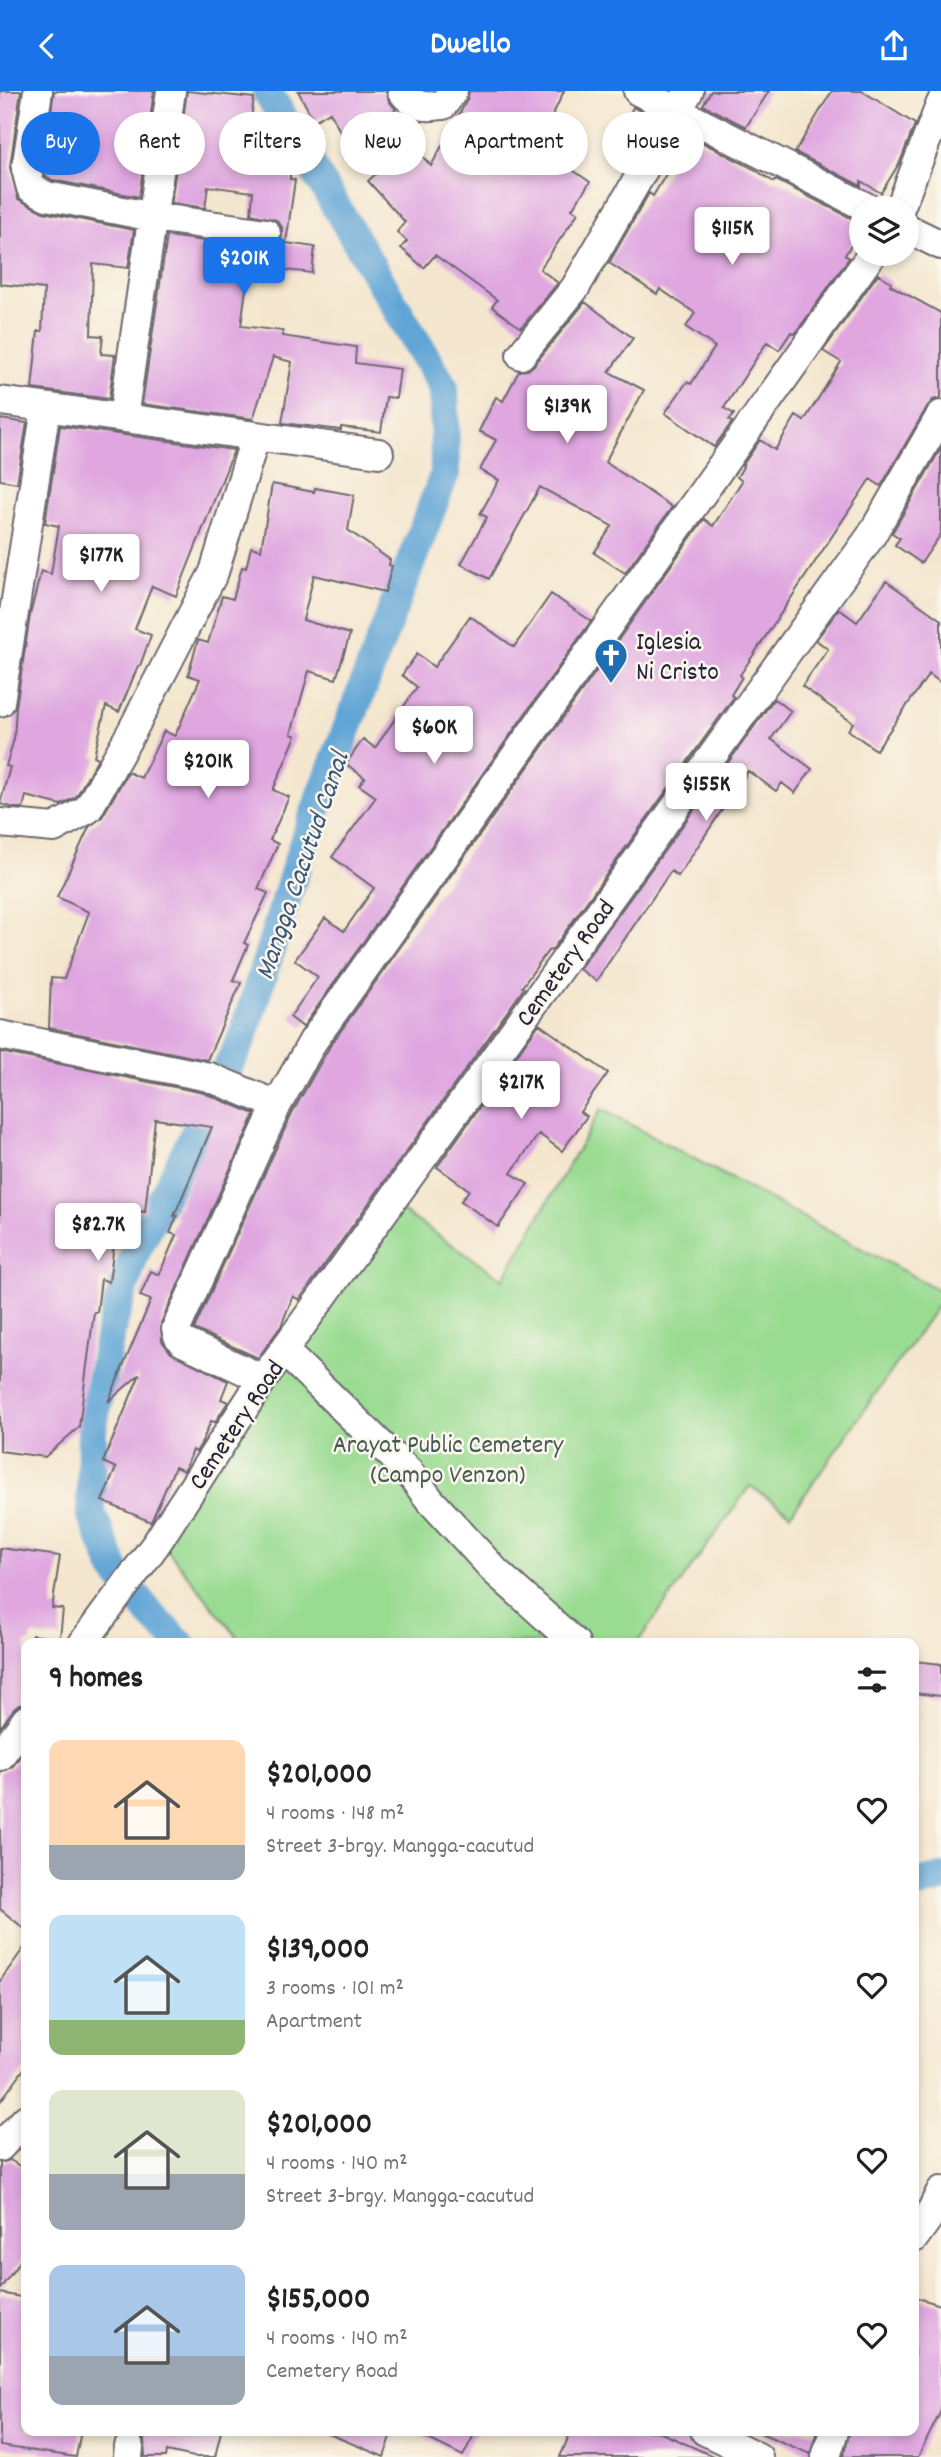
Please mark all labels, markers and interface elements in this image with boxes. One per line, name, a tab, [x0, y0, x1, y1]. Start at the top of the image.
text: Dwello	[430, 23, 511, 69]
icon: back	[28, 27, 66, 65]
icon: share	[875, 27, 913, 65]
chip: Buy	[21, 112, 100, 175]
chip: Rent	[114, 112, 205, 175]
chip: Filters	[219, 112, 326, 175]
chip: New	[340, 112, 426, 175]
chip: Apartment	[440, 112, 588, 175]
chip: House	[602, 112, 704, 175]
map controls	[849, 196, 919, 266]
button: layers	[849, 196, 919, 266]
pin: $115K	[683, 207, 781, 267]
text: $115K	[710, 213, 754, 246]
pin: $201K	[195, 237, 293, 297]
text: $201K	[219, 243, 269, 276]
pin: $139K	[518, 385, 616, 445]
text: $139K	[543, 391, 591, 424]
pin: $177K	[52, 535, 150, 594]
text: $177K	[79, 540, 123, 573]
place label: Iglesia Ni Cristo	[636, 625, 719, 692]
church icon: Iglesia Ni Cristo	[592, 636, 630, 685]
pin: $60K	[393, 707, 475, 766]
text: $60K	[411, 712, 457, 745]
pin: $201K	[159, 741, 257, 800]
water label: Mangga Cacutud Canal	[247, 745, 363, 986]
text: $201K	[183, 746, 233, 779]
pin: $155K	[657, 763, 755, 823]
text: $155K	[682, 769, 730, 802]
street label: Cemetery Road	[508, 893, 626, 1035]
pin: $217K	[472, 1061, 570, 1121]
text: $217K	[498, 1067, 544, 1100]
pin: $82.7K	[41, 1203, 155, 1263]
text: $82.7K	[71, 1209, 125, 1242]
street label: Cemetery Road	[181, 1354, 295, 1498]
park label: Arayat Public Cemetery (Campo Venzon)	[333, 1428, 564, 1495]
text: 9 homes	[49, 1659, 143, 1702]
icon: filters	[853, 1661, 891, 1699]
text: $201,000	[266, 1755, 372, 1798]
icon: home	[105, 1768, 189, 1852]
icon: heart	[853, 1791, 891, 1829]
text: 4 rooms · 148 m²	[266, 1798, 404, 1831]
text: Street 3-brgy. Mangga-cacutud	[266, 1831, 534, 1864]
text: $139,000	[266, 1930, 370, 1973]
icon: home	[105, 1943, 189, 2027]
icon: heart	[853, 1966, 891, 2004]
text: 3 rooms · 101 m²	[266, 1973, 404, 2006]
text: Apartment	[266, 2006, 362, 2039]
text: $201,000	[266, 2105, 372, 2148]
icon: home	[105, 2118, 189, 2202]
icon: heart	[853, 2141, 891, 2179]
text: 4 rooms · 140 m²	[266, 2148, 408, 2181]
text: Street 3-brgy. Mangga-cacutud	[266, 2181, 534, 2214]
text: $155,000	[266, 2280, 370, 2323]
icon: home	[105, 2293, 189, 2377]
icon: heart	[853, 2316, 891, 2354]
text: 4 rooms · 140 m²	[266, 2323, 408, 2356]
text: Cemetery Road	[266, 2356, 398, 2389]

